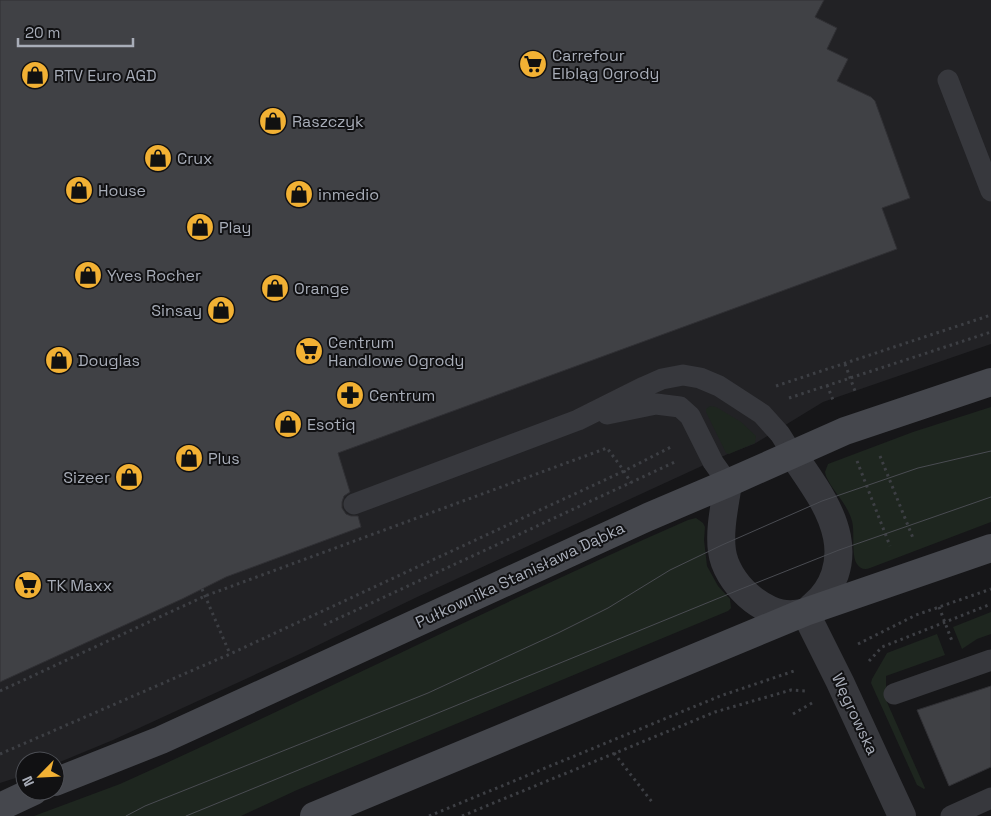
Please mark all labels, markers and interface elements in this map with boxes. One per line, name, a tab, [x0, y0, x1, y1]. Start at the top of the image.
scale bar	[18, 15, 132, 47]
text: 20 m	[25, 23, 60, 42]
place label: Carrefour Elbląg Ogrody	[552, 45, 659, 84]
supermarket icon: Carrefour Elbląg Ogrody	[518, 49, 548, 79]
shop icon: RTV Euro AGD	[20, 60, 50, 90]
place label: RTV Euro AGD	[54, 65, 157, 86]
shop icon: Raszczyk	[258, 106, 288, 136]
place label: Raszczyk	[292, 111, 364, 132]
shop icon: Crux	[143, 143, 173, 173]
place label: Crux	[177, 148, 213, 169]
shop icon: House	[64, 175, 94, 205]
shop icon: inmedio	[284, 179, 314, 209]
place label: House	[98, 180, 146, 201]
place label: inmedio	[318, 184, 379, 205]
shop icon: Play	[185, 212, 215, 242]
place label: Play	[219, 217, 251, 238]
shop icon: Yves Rocher	[73, 260, 103, 290]
place label: Yves Rocher	[107, 265, 201, 286]
shop icon: Orange	[260, 273, 290, 303]
place label: Orange	[294, 278, 349, 299]
shop icon: Sinsay	[206, 295, 236, 325]
place label: Sinsay	[151, 300, 202, 321]
place label: Centrum Handlowe Ogrody	[328, 332, 464, 371]
supermarket icon: Centrum Handlowe Ogrody	[294, 336, 324, 366]
shop icon: Douglas	[44, 345, 74, 375]
place label: Douglas	[78, 350, 140, 371]
pharmacy icon: Centrum	[335, 380, 365, 410]
place label: Centrum	[369, 385, 435, 406]
shop icon: Esotiq	[273, 409, 303, 439]
place label: Esotiq	[307, 414, 356, 435]
shop icon: Plus	[174, 443, 204, 473]
place label: Plus	[208, 448, 240, 469]
shop icon: Sizeer	[114, 462, 144, 492]
place label: Sizeer	[63, 467, 110, 488]
street label: Pułkownika Stanisława Dąbka	[412, 517, 628, 633]
supermarket icon: TK Maxx	[13, 570, 43, 600]
place label: TK Maxx	[47, 575, 112, 596]
street label: Węgrowska	[827, 670, 883, 758]
north arrow	[15, 751, 65, 801]
text: N	[18, 773, 38, 789]

